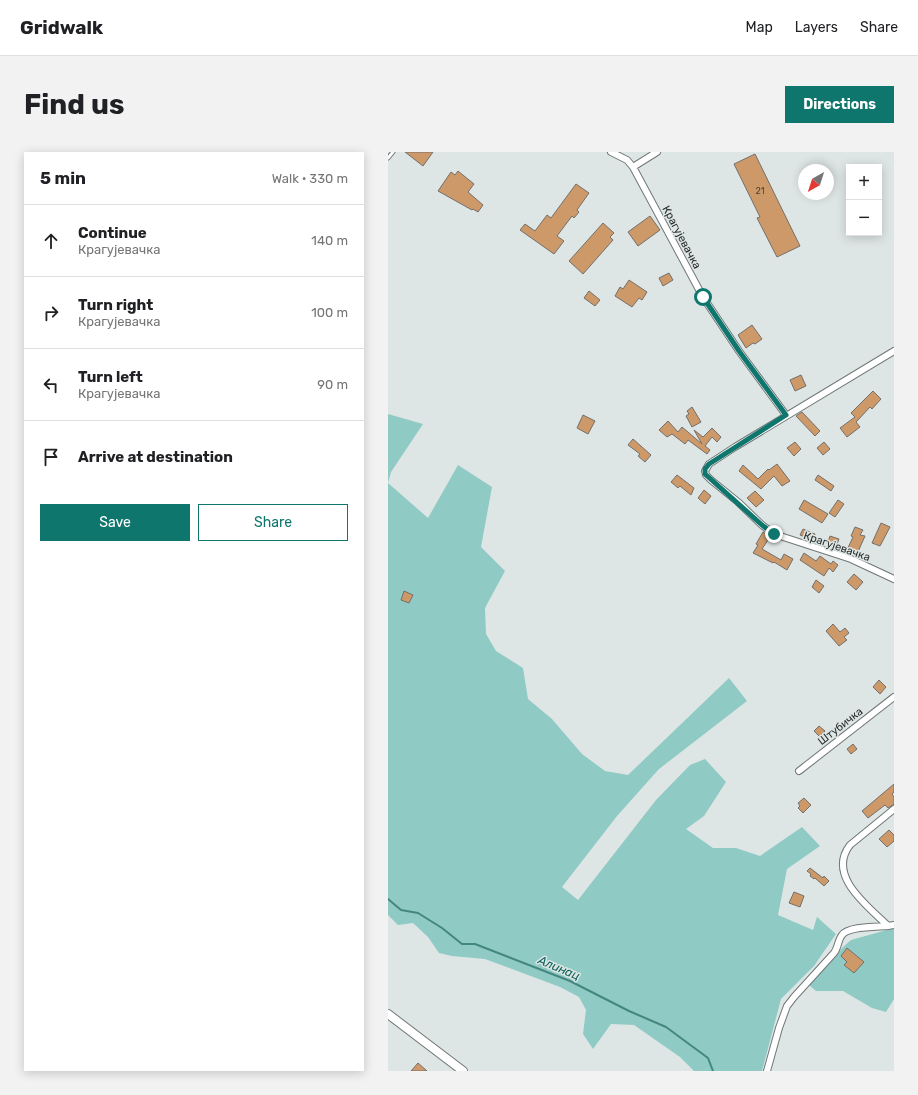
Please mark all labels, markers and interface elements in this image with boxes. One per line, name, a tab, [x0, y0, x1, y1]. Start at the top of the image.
text: Gridwalk	[20, 16, 103, 39]
text: Map	[746, 19, 773, 36]
text: Layers	[795, 19, 838, 36]
text: Share	[860, 19, 898, 36]
button: Directions	[785, 86, 894, 123]
text: Find us	[24, 88, 124, 121]
north arrow	[798, 164, 834, 200]
map controls	[846, 164, 882, 236]
button: +	[846, 164, 882, 200]
text: 5 min	[40, 168, 86, 188]
text: Walk · 330 m	[272, 171, 348, 186]
house number: 21	[755, 186, 765, 196]
button: −	[846, 200, 882, 236]
street label: Крагујевачка	[659, 203, 704, 271]
text: Continue	[78, 224, 147, 242]
icon: ahead	[40, 230, 62, 252]
text: 140 m	[311, 233, 348, 248]
text: Крагујевачка	[78, 242, 160, 257]
route start	[694, 288, 712, 306]
text: Turn right	[78, 296, 153, 314]
icon: right	[40, 302, 62, 324]
text: 100 m	[311, 305, 348, 320]
text: Крагујевачка	[78, 314, 160, 329]
text: Turn left	[78, 368, 143, 386]
icon: left	[40, 374, 62, 396]
text: 90 m	[317, 377, 348, 392]
text: Крагујевачка	[78, 386, 160, 401]
icon: arrive	[40, 446, 62, 468]
text: Arrive at destination	[78, 448, 233, 466]
button: Save	[40, 504, 190, 541]
button: Share	[198, 504, 348, 541]
route end	[765, 525, 783, 543]
street label: Крагујевачка	[802, 529, 872, 564]
street label: Штубичка	[815, 705, 865, 748]
water label: Алинац	[535, 953, 582, 983]

